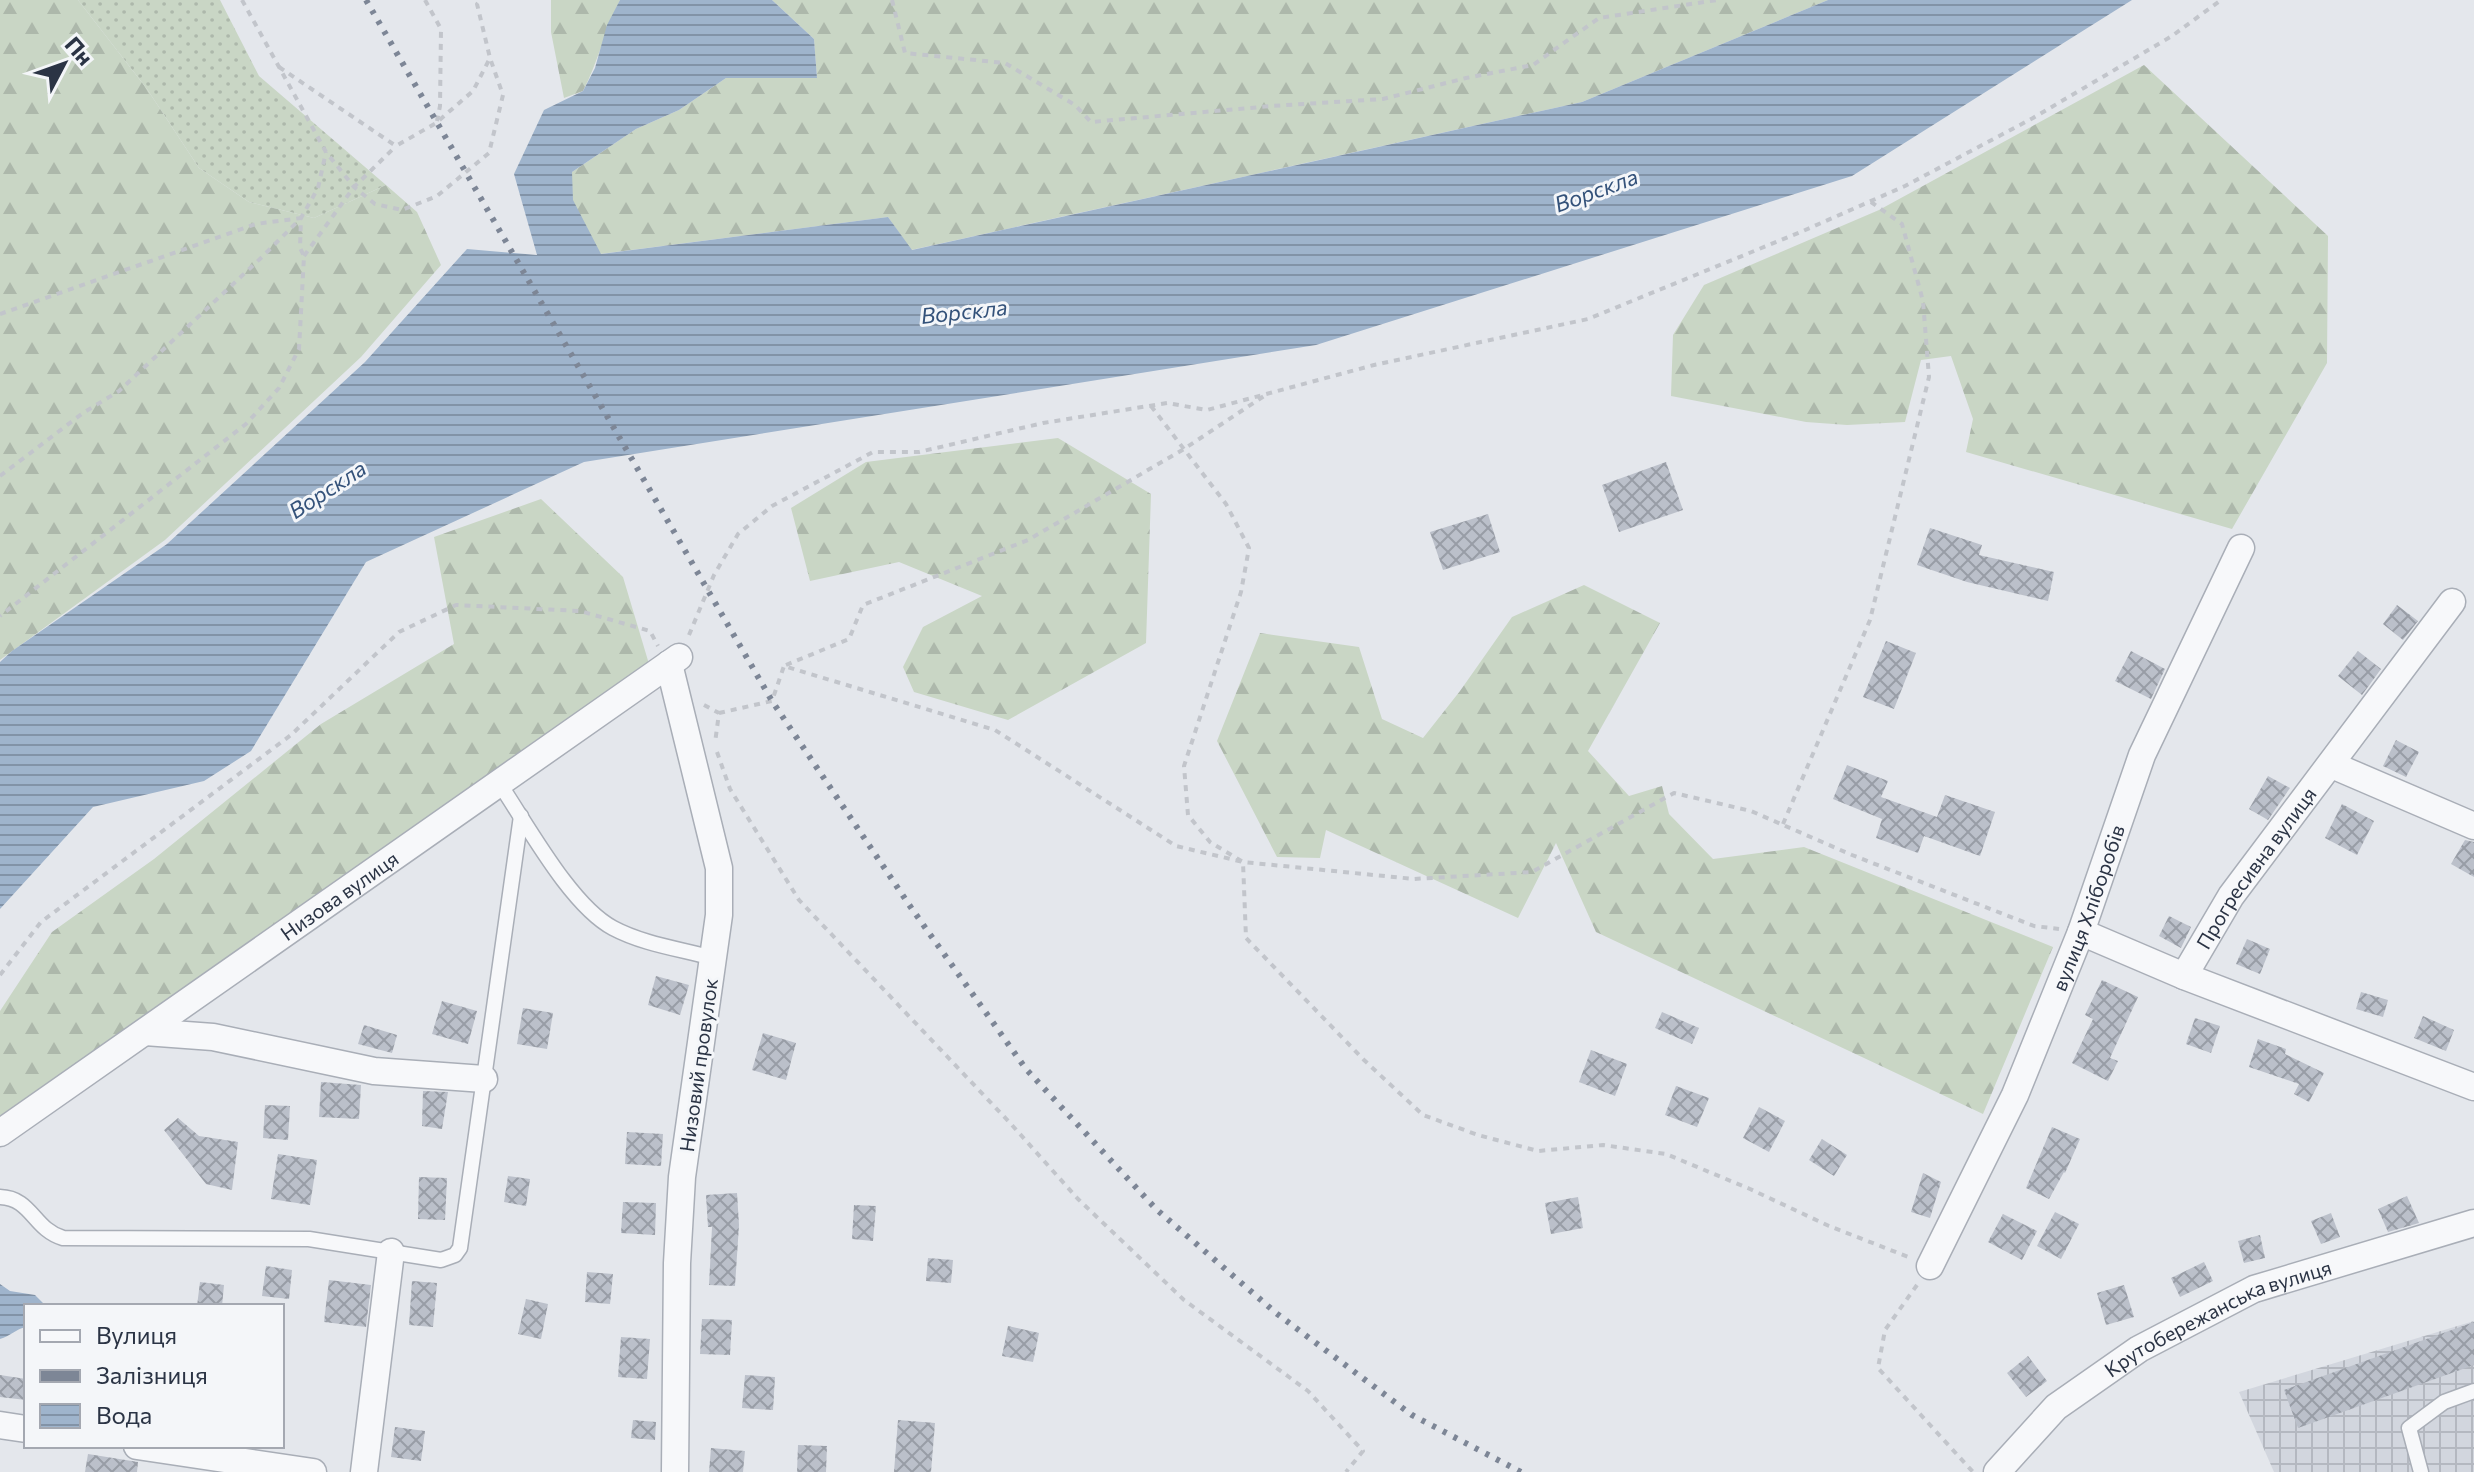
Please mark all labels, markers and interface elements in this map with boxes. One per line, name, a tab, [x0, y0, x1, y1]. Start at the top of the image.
north arrow	[24, 24, 104, 104]
text: Пн	[60, 31, 99, 70]
water label: Ворскла	[1551, 162, 1641, 218]
water label: Ворскла	[919, 293, 1009, 329]
water label: Ворскла	[283, 454, 371, 524]
street label: Прогресивна вулиця	[2191, 782, 2321, 953]
street label: вулиця Хліборобів	[2046, 821, 2129, 994]
street label: Низова вулиця	[275, 846, 403, 945]
street label: Низовий провулок	[674, 976, 722, 1153]
street label: Крутобережанська вулиця	[2099, 1255, 2334, 1382]
legend	[24, 1304, 284, 1448]
text: Вулиця	[96, 1320, 177, 1349]
text: Залізниця	[96, 1360, 208, 1389]
text: Вода	[96, 1400, 152, 1429]

